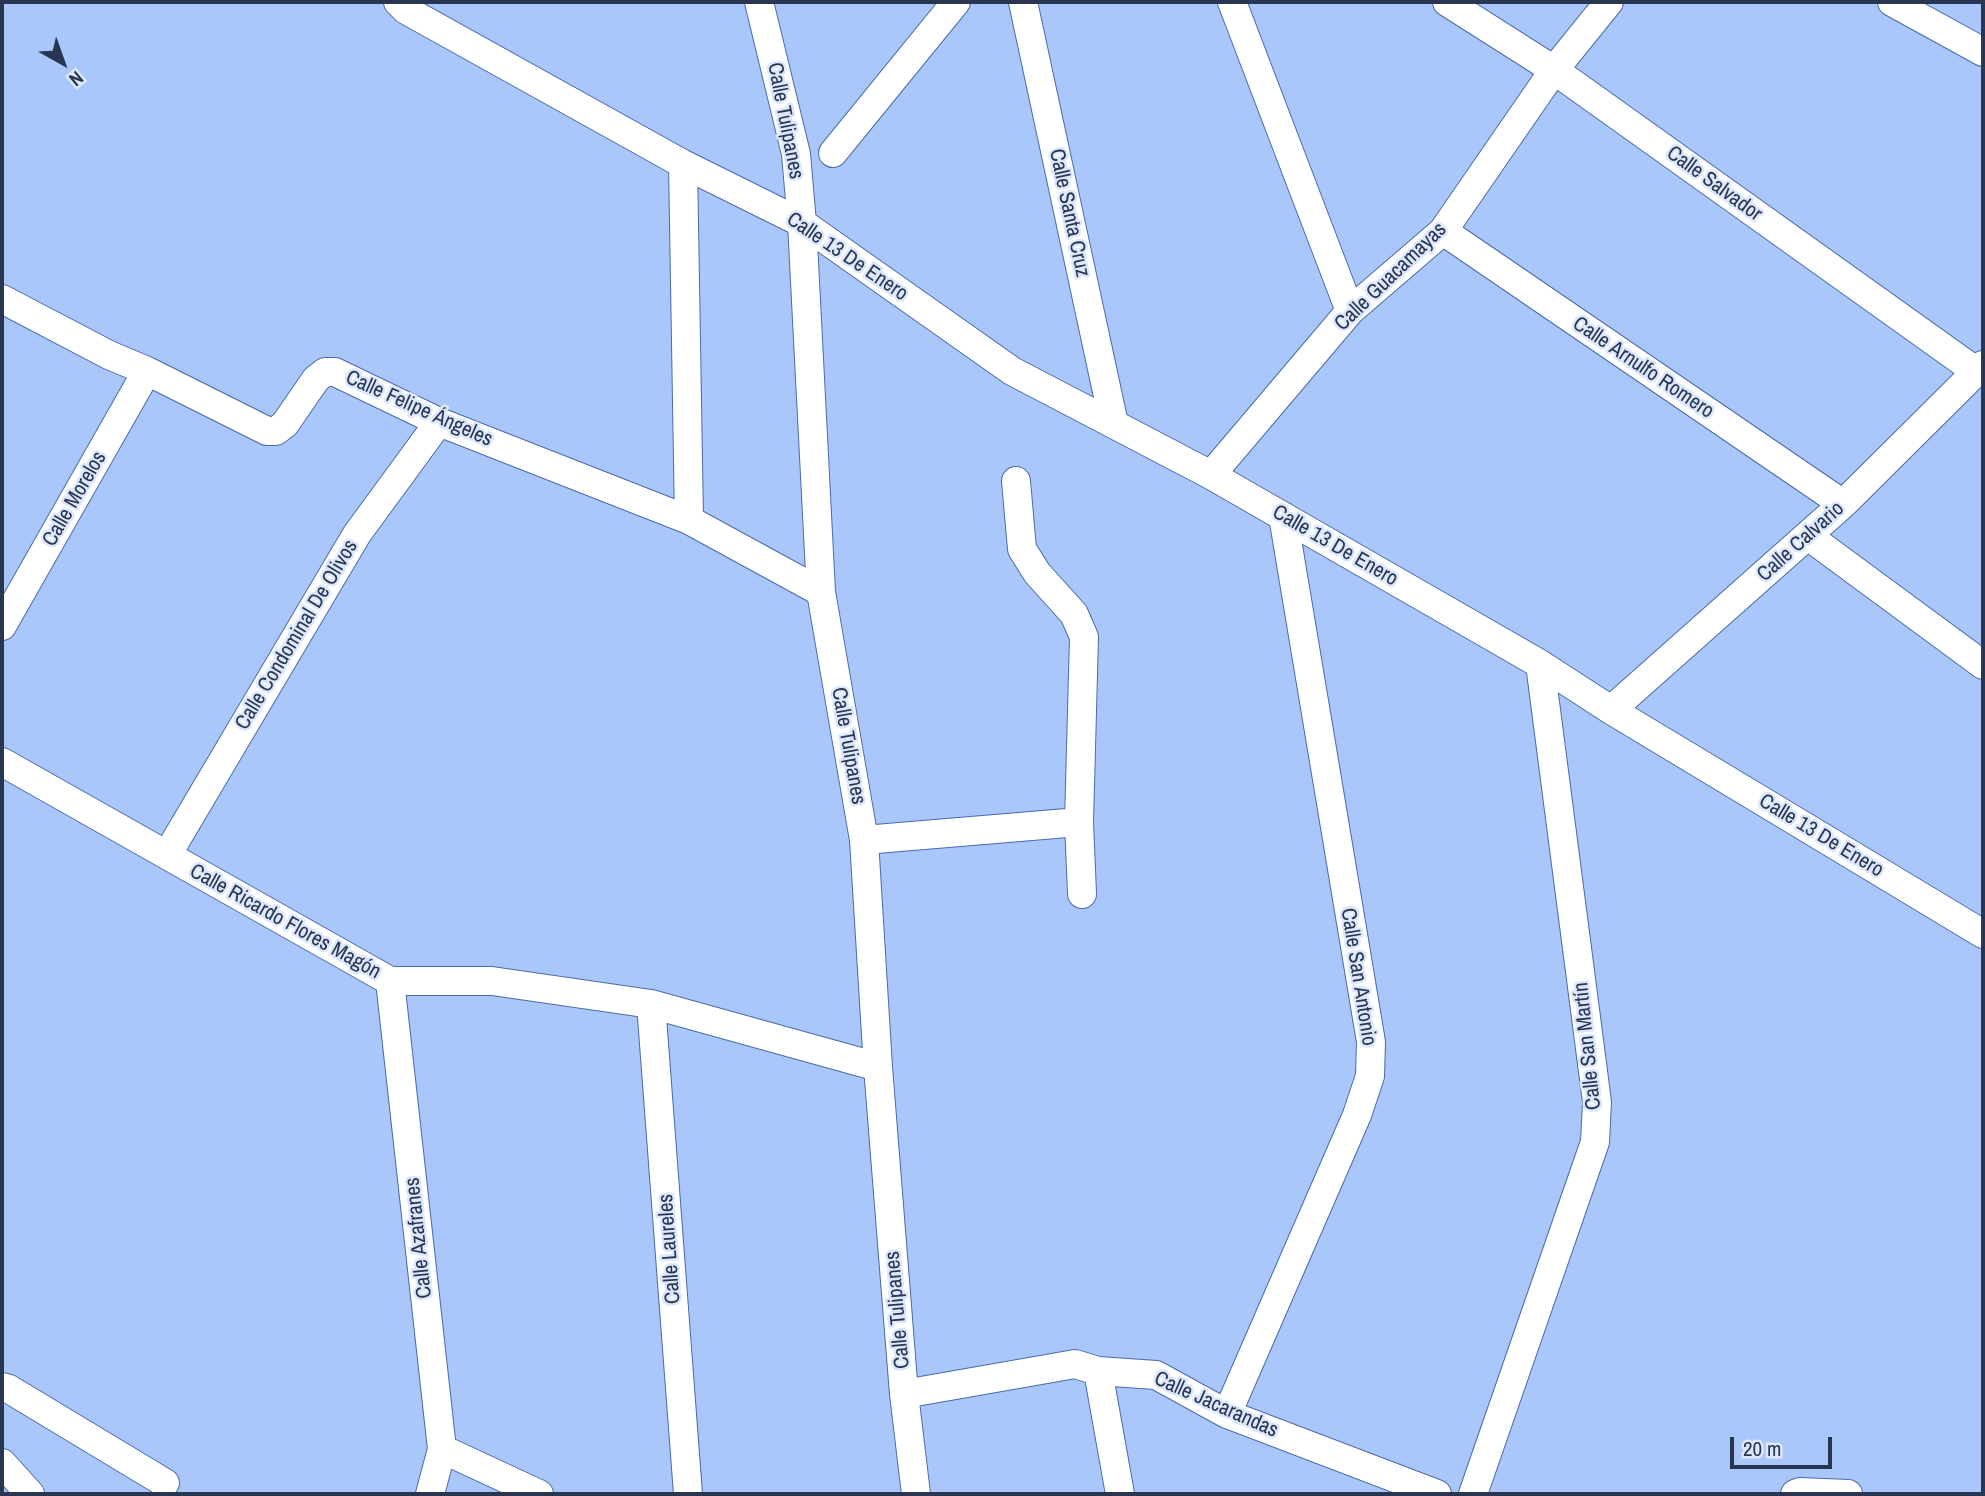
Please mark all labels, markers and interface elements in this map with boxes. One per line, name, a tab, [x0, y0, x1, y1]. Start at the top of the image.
north arrow	[28, 28, 98, 98]
street label: Calle Tulipanes	[761, 61, 809, 181]
text: N	[64, 66, 89, 93]
street label: Calle Salvador	[1661, 141, 1767, 227]
street label: Calle Santa Cruz	[1043, 147, 1095, 279]
street label: Calle 13 De Enero	[782, 207, 912, 307]
street label: Calle Guacamayas	[1330, 217, 1452, 337]
street label: Calle Arnulfo Romero	[1568, 312, 1718, 424]
street label: Calle Felipe Ángeles	[342, 365, 496, 453]
street label: Calle Morelos	[38, 447, 112, 551]
street label: Calle Calvario	[1752, 496, 1850, 588]
street label: Calle 13 De Enero	[1268, 500, 1402, 592]
street label: Calle Condominal De Olivos	[230, 535, 364, 735]
street label: Calle Tulipanes	[825, 686, 871, 806]
street label: Calle 13 De Enero	[1754, 789, 1888, 883]
street label: Calle Ricardo Flores Magón	[185, 859, 385, 985]
street label: Calle San Antonio	[1335, 906, 1381, 1048]
street label: Calle San Martín	[1569, 981, 1607, 1111]
street label: Calle Azafranes	[400, 1176, 438, 1300]
street label: Calle Laureles	[654, 1193, 686, 1305]
street label: Calle Tulipanes	[880, 1250, 916, 1370]
street label: Calle Jacarandas	[1150, 1366, 1282, 1444]
scale bar	[1733, 1422, 1834, 1466]
text: 20 m	[1743, 1434, 1781, 1463]

